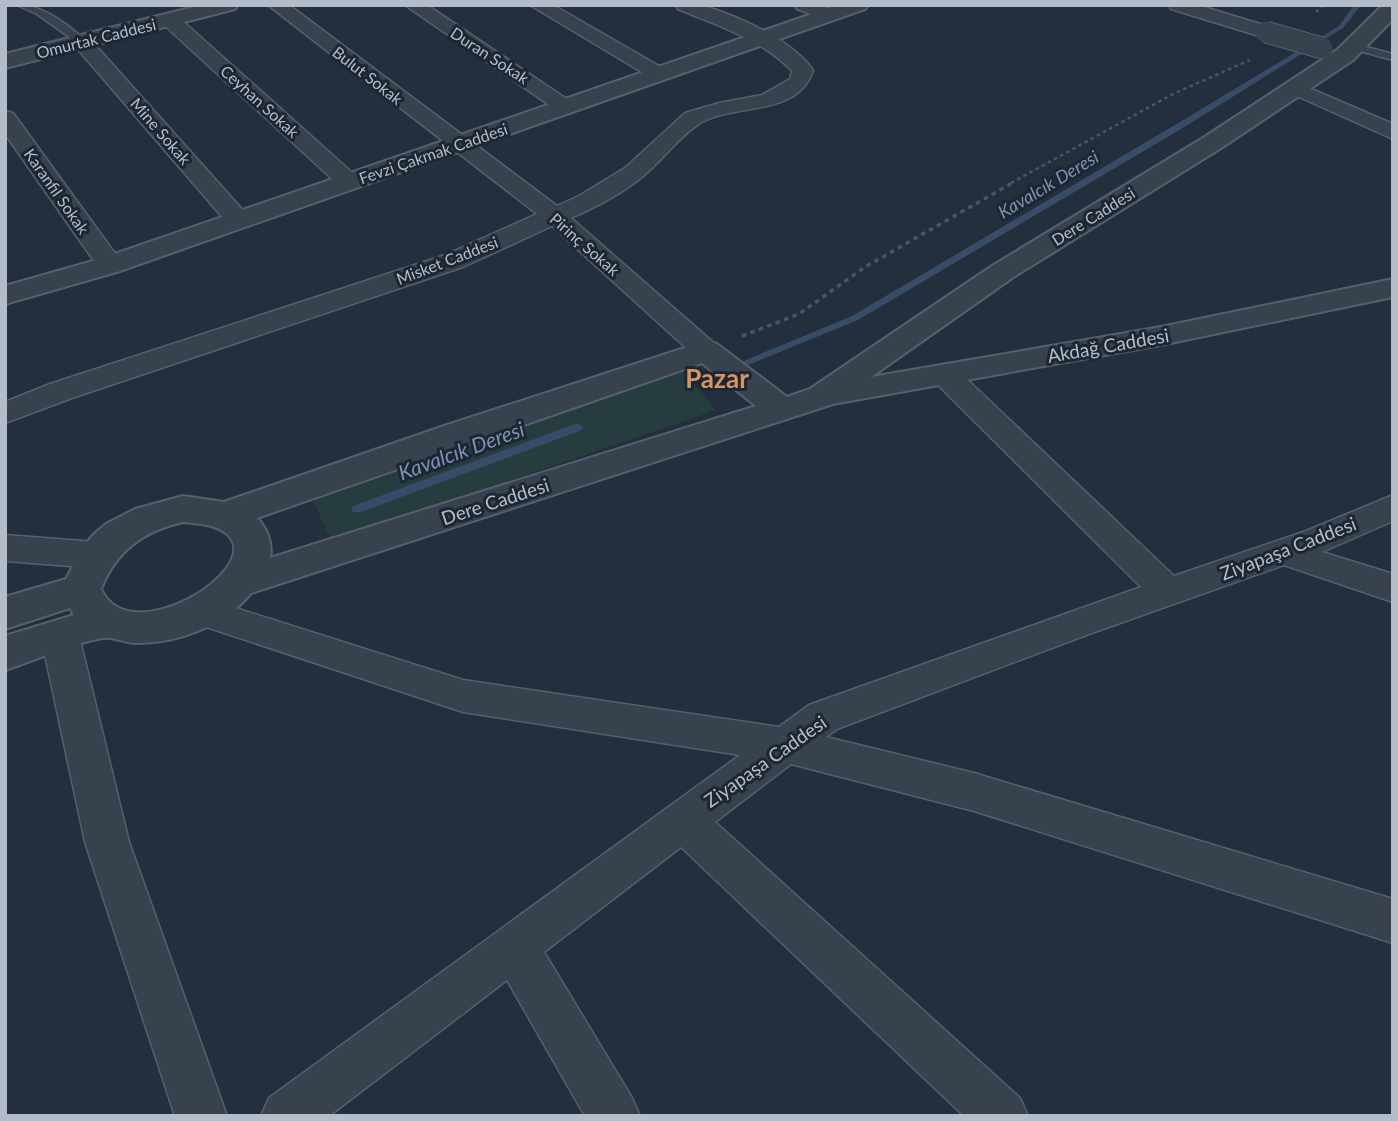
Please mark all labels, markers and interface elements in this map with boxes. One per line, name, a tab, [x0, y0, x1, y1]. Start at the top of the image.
street label: Omurtak Caddesi	[34, 14, 158, 62]
street label: Duran Sokak	[447, 23, 533, 88]
street label: Bulut Sokak	[329, 42, 407, 109]
street label: Ceyhan Sokak	[217, 61, 304, 142]
street label: Mine Sokak	[127, 94, 196, 169]
street label: Fevzi Çakmak Caddesi	[356, 119, 510, 187]
street label: Karanfil Sokak	[21, 145, 94, 238]
water label: Kavalcık Deresi	[994, 145, 1102, 223]
street label: Dere Caddesi	[1048, 183, 1138, 249]
street label: Pirinç Sokak	[546, 209, 624, 280]
street label: Misket Caddesi	[394, 232, 500, 288]
street label: Akdağ Caddesi	[1045, 323, 1171, 367]
district label: Pazar	[685, 362, 749, 394]
water label: Kavalcık Deresi	[394, 416, 528, 484]
street label: Dere Caddesi	[438, 473, 552, 529]
street label: Ziyapaşa Caddesi	[1217, 511, 1359, 585]
street label: Ziyapaşa Caddesi	[699, 710, 831, 812]

